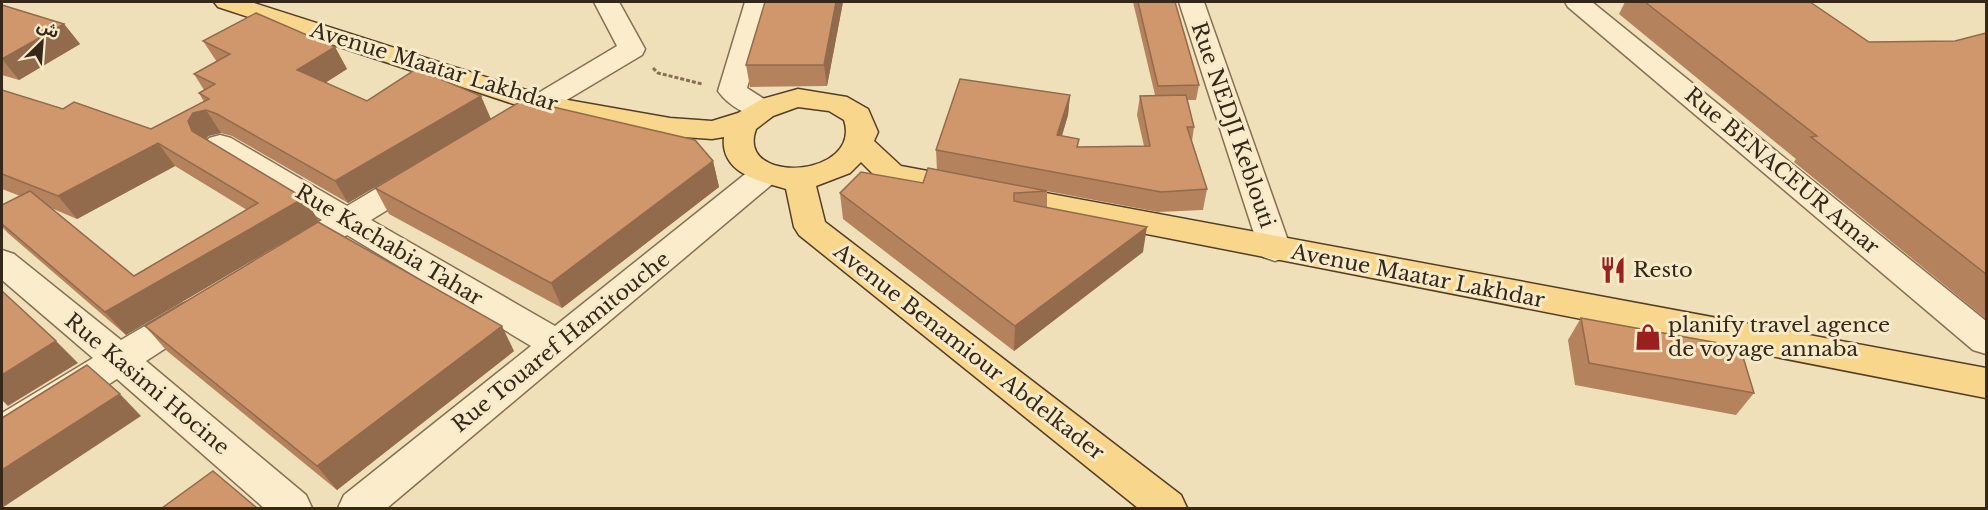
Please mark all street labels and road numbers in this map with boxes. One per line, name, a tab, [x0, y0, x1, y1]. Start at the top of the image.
street label: Avenue Maatar Lakhdar	[306, 17, 561, 117]
street label: Rue NEDJI Keblouti	[1186, 19, 1280, 231]
street label: Rue BENACEUR Amar	[1679, 82, 1885, 260]
street label: Rue Kachabia Tahar	[291, 179, 487, 311]
street label: Avenue Benamiour Abdelkader	[828, 238, 1109, 466]
street label: Avenue Maatar Lakhdar	[1288, 238, 1547, 313]
street label: Rue Touaref Hamitouche	[447, 246, 675, 438]
street label: Rue Kasimi Hocine	[60, 308, 234, 460]

